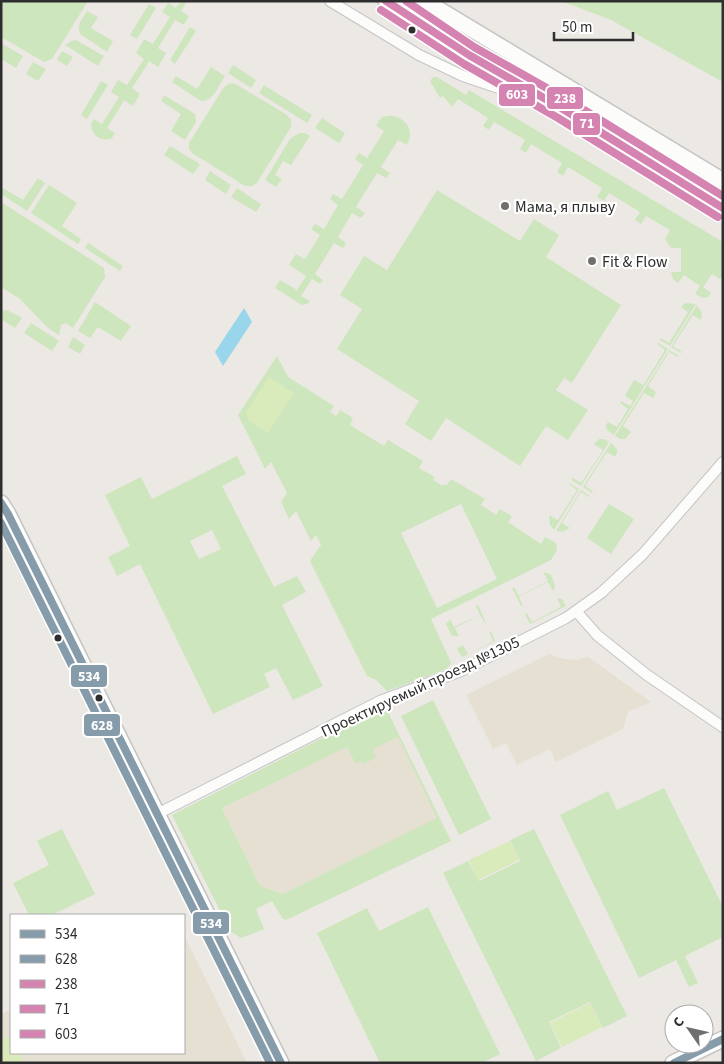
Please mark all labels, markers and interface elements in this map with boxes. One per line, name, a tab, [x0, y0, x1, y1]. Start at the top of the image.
scale bar	[554, 10, 633, 42]
text: 50 m	[562, 17, 592, 38]
unlabelled marker	[407, 25, 417, 35]
line badge: 603	[498, 83, 536, 107]
text: 603	[506, 85, 528, 105]
line badge: 238	[546, 86, 584, 110]
text: 238	[554, 89, 576, 109]
line badge: 71	[572, 112, 601, 136]
text: 71	[580, 114, 594, 134]
place label: Мама, я плыву	[515, 196, 616, 218]
marker: Мама, я плыву	[499, 200, 511, 212]
place label: Fit & Flow	[602, 251, 668, 273]
marker: Fit & Flow	[586, 255, 598, 267]
street label: Проектируемый проезд №1305	[318, 631, 523, 743]
unlabelled marker	[53, 633, 63, 643]
line badge: 534	[70, 664, 108, 688]
text: 534	[78, 667, 101, 687]
unlabelled marker	[94, 693, 104, 703]
line badge: 628	[83, 713, 121, 737]
text: 628	[91, 716, 113, 736]
line badge: 534	[192, 911, 230, 935]
legend	[10, 914, 185, 1054]
text: 534	[200, 914, 223, 934]
text: 534	[55, 924, 78, 945]
text: 628	[55, 949, 77, 970]
text: 238	[55, 974, 77, 995]
text: 71	[55, 999, 70, 1020]
north arrow	[664, 1004, 714, 1054]
text: С	[668, 1013, 690, 1031]
text: 603	[55, 1024, 77, 1045]

